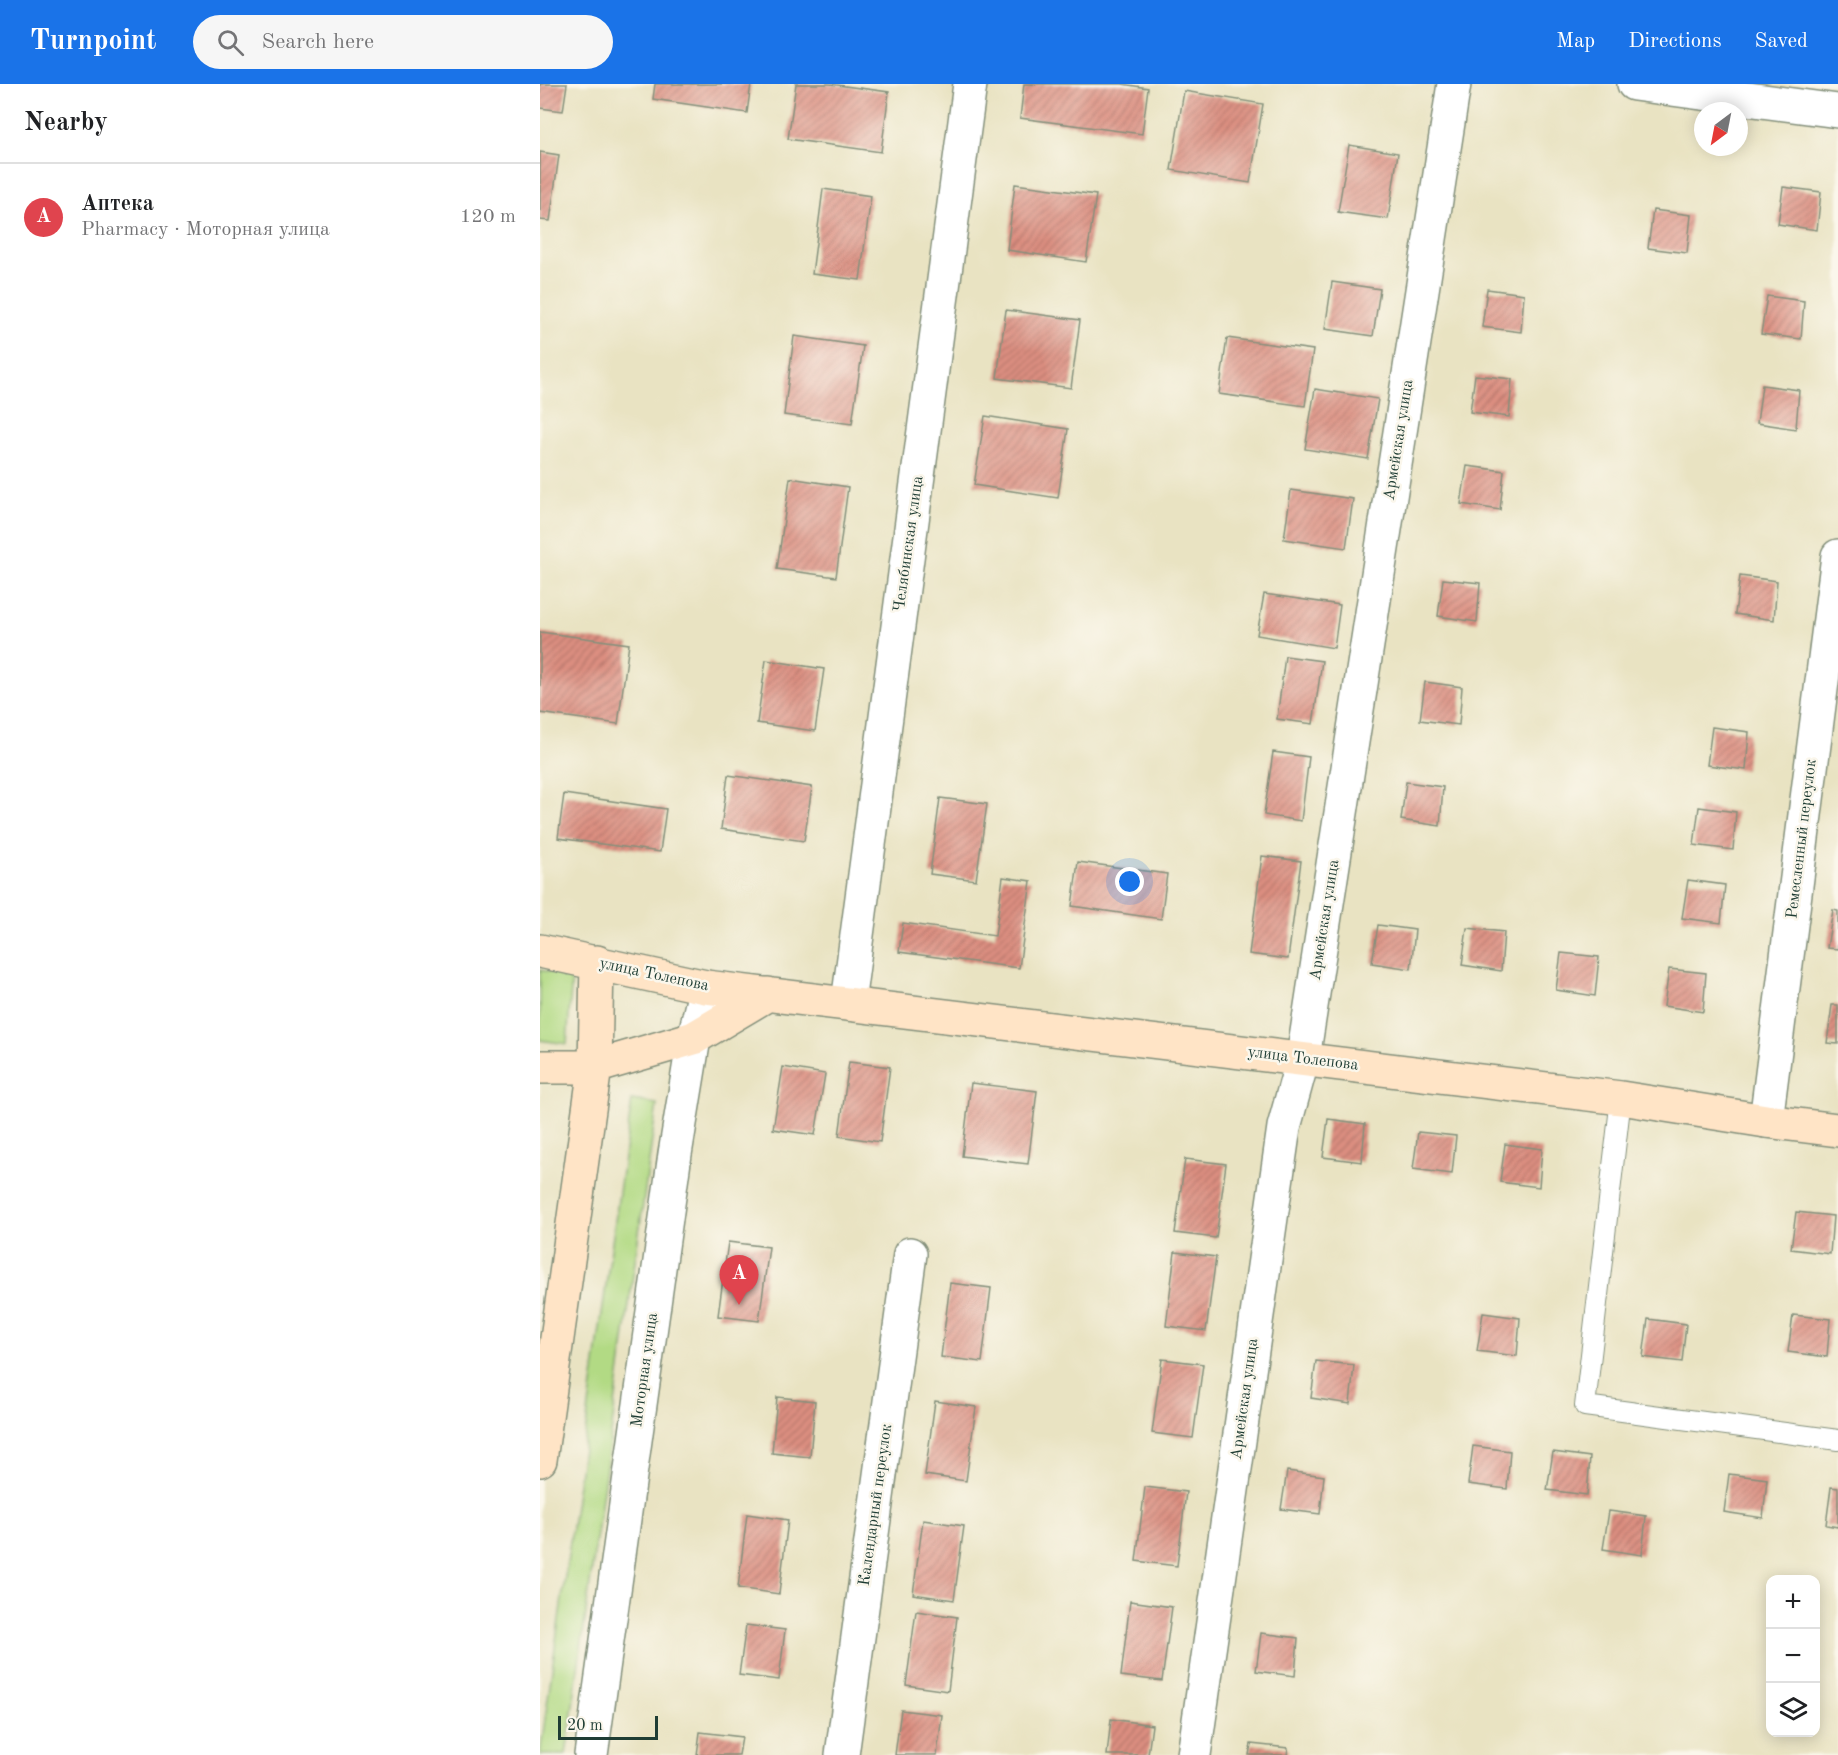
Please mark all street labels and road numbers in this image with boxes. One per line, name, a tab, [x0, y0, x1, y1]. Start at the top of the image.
street label: Армейская улица	[1382, 378, 1416, 502]
street label: Челябинская улица	[892, 475, 926, 613]
street label: Ремесленный переулок	[1784, 758, 1820, 920]
street label: Армейская улица	[1308, 858, 1342, 982]
street label: улица Толепова	[598, 956, 710, 994]
street label: улица Толепова	[1247, 1044, 1359, 1074]
street label: Моторная улица	[629, 1312, 661, 1428]
street label: Армейская улица	[1229, 1337, 1261, 1461]
street label: Календарный переулок	[857, 1423, 895, 1587]

